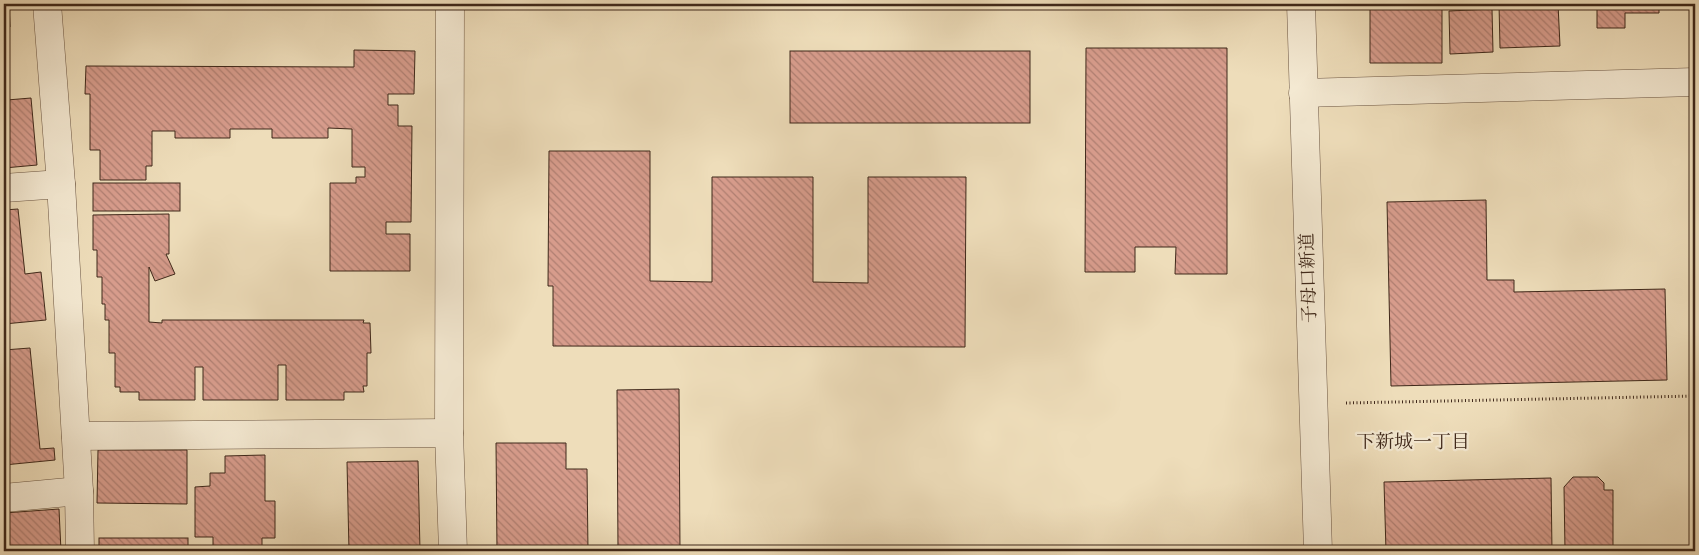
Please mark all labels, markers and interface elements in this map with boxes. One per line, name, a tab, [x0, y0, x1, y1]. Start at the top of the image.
street label: 子母口新道	[1296, 233, 1320, 323]
district label: 下新城一丁目	[1356, 432, 1470, 453]

